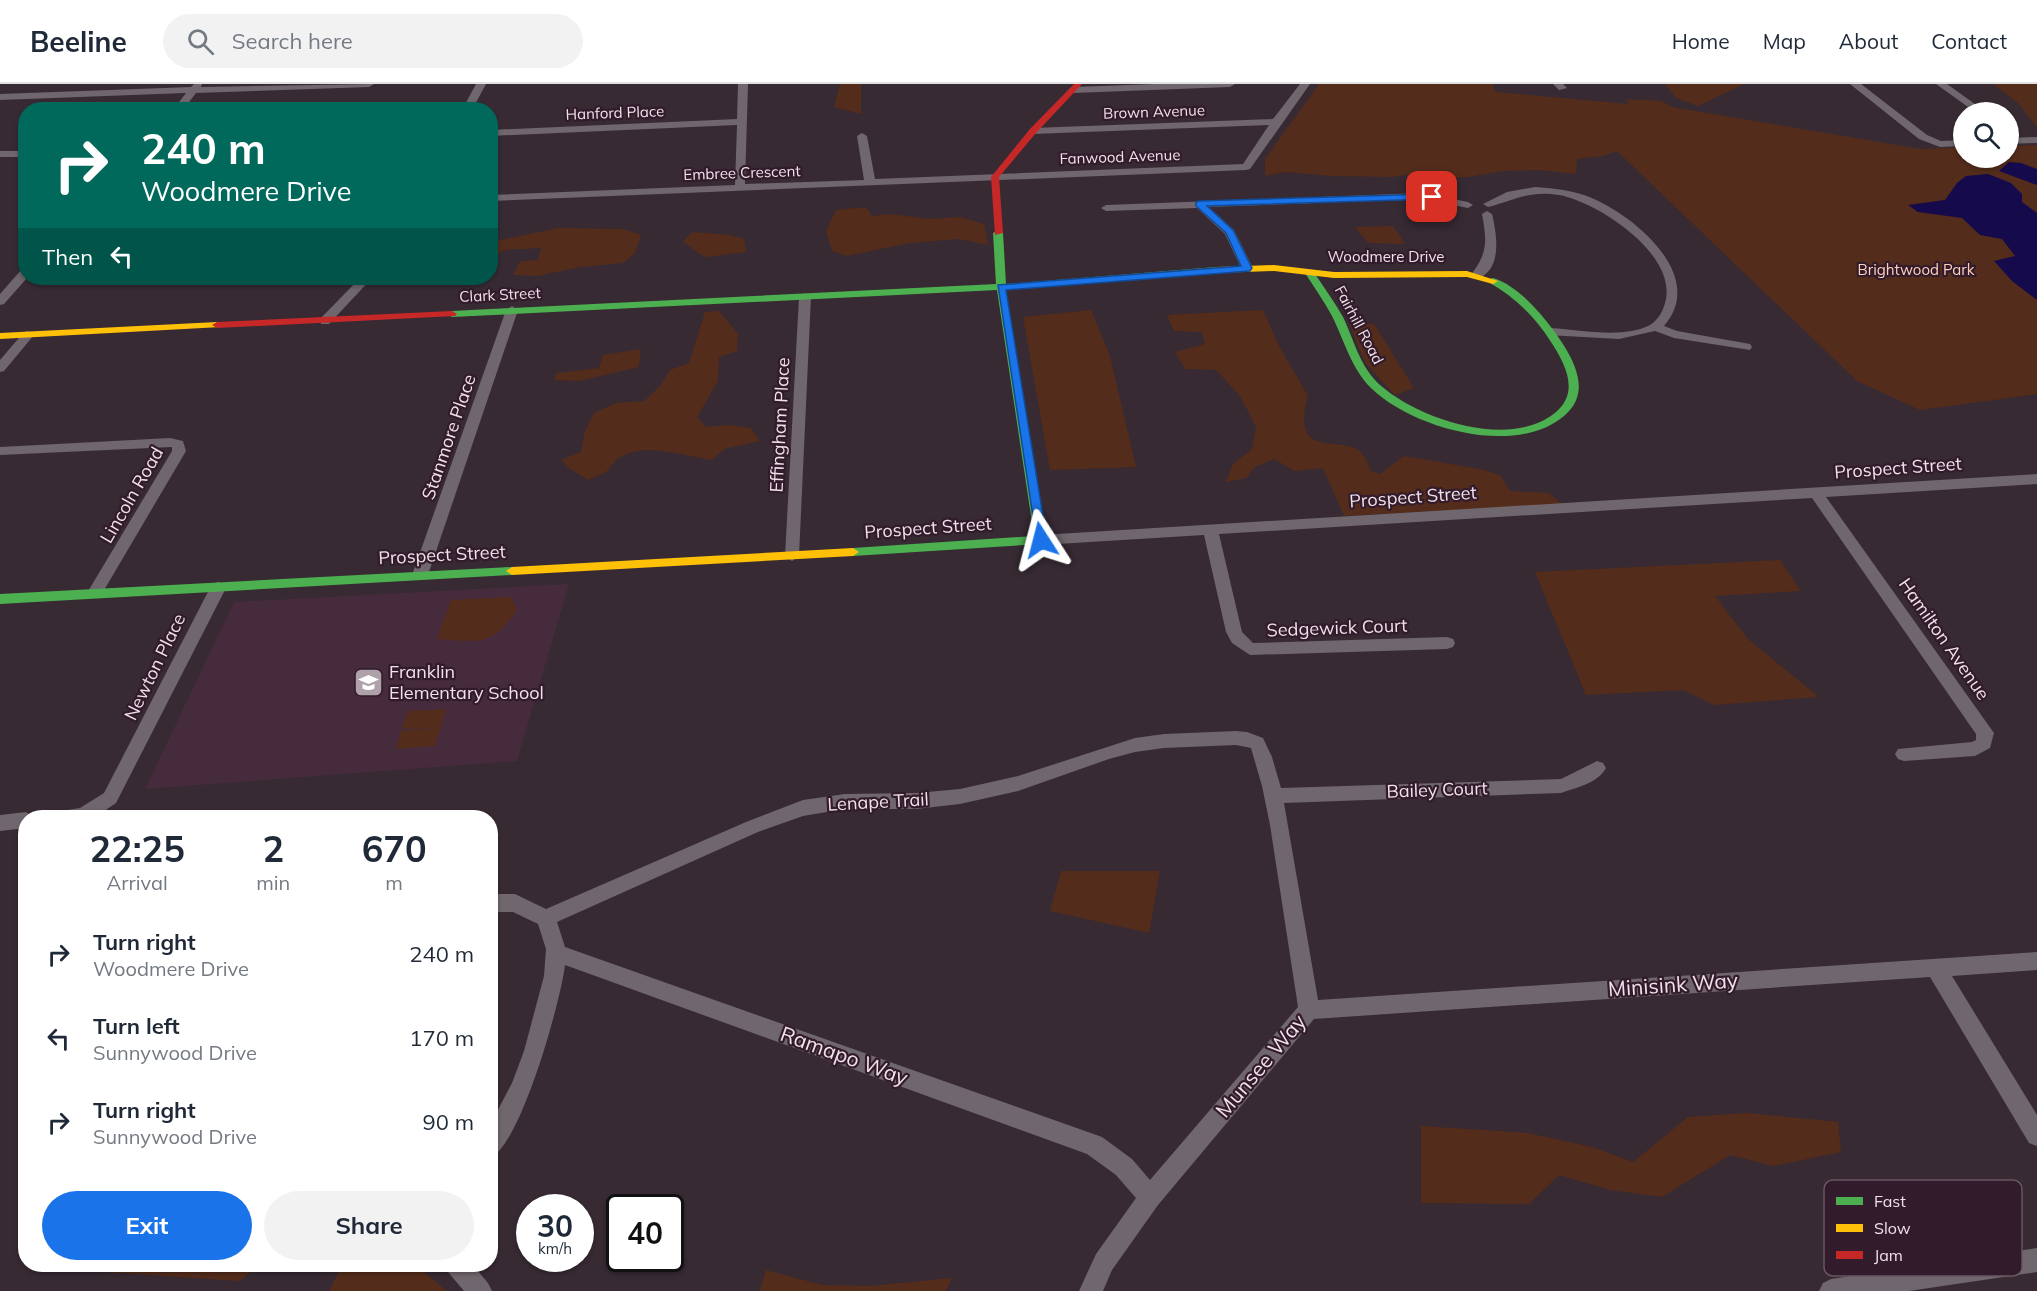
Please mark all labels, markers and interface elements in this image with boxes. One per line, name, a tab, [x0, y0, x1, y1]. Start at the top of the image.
search box	[163, 14, 583, 68]
text: Beeline	[30, 24, 127, 59]
icon: search	[184, 25, 217, 58]
text: Search here	[232, 27, 353, 55]
text: Home	[1672, 28, 1730, 54]
text: Map	[1763, 28, 1806, 54]
text: About	[1839, 28, 1898, 54]
text: Contact	[1931, 28, 2007, 54]
street label: Brown Avenue	[1103, 100, 1205, 123]
street label: Hanford Place	[565, 101, 665, 124]
map controls	[1953, 102, 2019, 168]
button: search	[1953, 102, 2019, 168]
text: 240 m	[141, 122, 266, 175]
icon: right	[42, 126, 120, 204]
street label: Fanwood Avenue	[1059, 145, 1181, 168]
street label: Embree Crescent	[683, 161, 801, 184]
pin	[1406, 171, 1457, 222]
text: Woodmere Drive	[141, 174, 351, 208]
icon: arrive	[1415, 180, 1448, 213]
icon: left	[105, 240, 138, 273]
text: Then	[42, 243, 93, 271]
street label: Woodmere Drive	[1328, 247, 1444, 266]
park label: Brightwood Park	[1858, 260, 1975, 279]
street label: Fairhill Road	[1331, 282, 1388, 367]
street label: Clark Street	[459, 283, 541, 306]
street label: Effingham Place	[764, 357, 795, 493]
street label: Stanmore Place	[416, 371, 481, 503]
street label: Lincoln Road	[95, 443, 168, 547]
street label: Prospect Street	[1834, 452, 1962, 483]
street label: Prospect Street	[1349, 481, 1477, 512]
position arrow	[1009, 508, 1073, 572]
street label: Prospect Street	[864, 512, 992, 543]
street label: Prospect Street	[378, 540, 506, 569]
street label: Hamilton Avenue	[1894, 573, 1995, 704]
street label: Newton Place	[119, 610, 190, 724]
street label: Sedgewick Court	[1266, 614, 1408, 641]
place label: Franklin Elementary School	[389, 660, 544, 704]
school or university icon: Franklin Elementary School	[352, 666, 384, 698]
street label: Bailey Court	[1386, 776, 1488, 803]
street label: Lenape Trail	[827, 787, 929, 816]
text: 22:25	[89, 826, 185, 871]
text: 2	[262, 826, 284, 871]
text: 670	[362, 826, 427, 871]
text: Arrival	[107, 870, 168, 895]
text: min	[256, 870, 290, 895]
text: m	[385, 870, 403, 895]
text: Turn right	[93, 928, 196, 956]
icon: right	[42, 938, 75, 971]
text: 240 m	[409, 940, 474, 968]
text: Woodmere Drive	[93, 956, 249, 981]
street label: Minisink Way	[1607, 966, 1739, 1002]
street label: Munsee Way	[1209, 1008, 1311, 1122]
text: Turn left	[93, 1012, 180, 1040]
street label: Ramapo Way	[777, 1020, 912, 1090]
icon: left	[42, 1022, 75, 1055]
text: 170 m	[409, 1024, 474, 1052]
text: Sunnywood Drive	[93, 1040, 257, 1065]
text: Turn right	[93, 1096, 196, 1124]
icon: right	[42, 1106, 75, 1139]
text: 90 m	[423, 1108, 474, 1136]
text: Sunnywood Drive	[93, 1124, 257, 1149]
legend	[1824, 1180, 2022, 1276]
button: Exit	[42, 1191, 252, 1260]
button: Share	[264, 1191, 474, 1260]
text: Fast	[1874, 1191, 1906, 1211]
speed limit sign: 40	[606, 1194, 684, 1272]
text: 30	[537, 1207, 573, 1245]
text: Slow	[1874, 1218, 1911, 1238]
text: km/h	[538, 1239, 572, 1258]
text: Jam	[1874, 1245, 1903, 1265]

